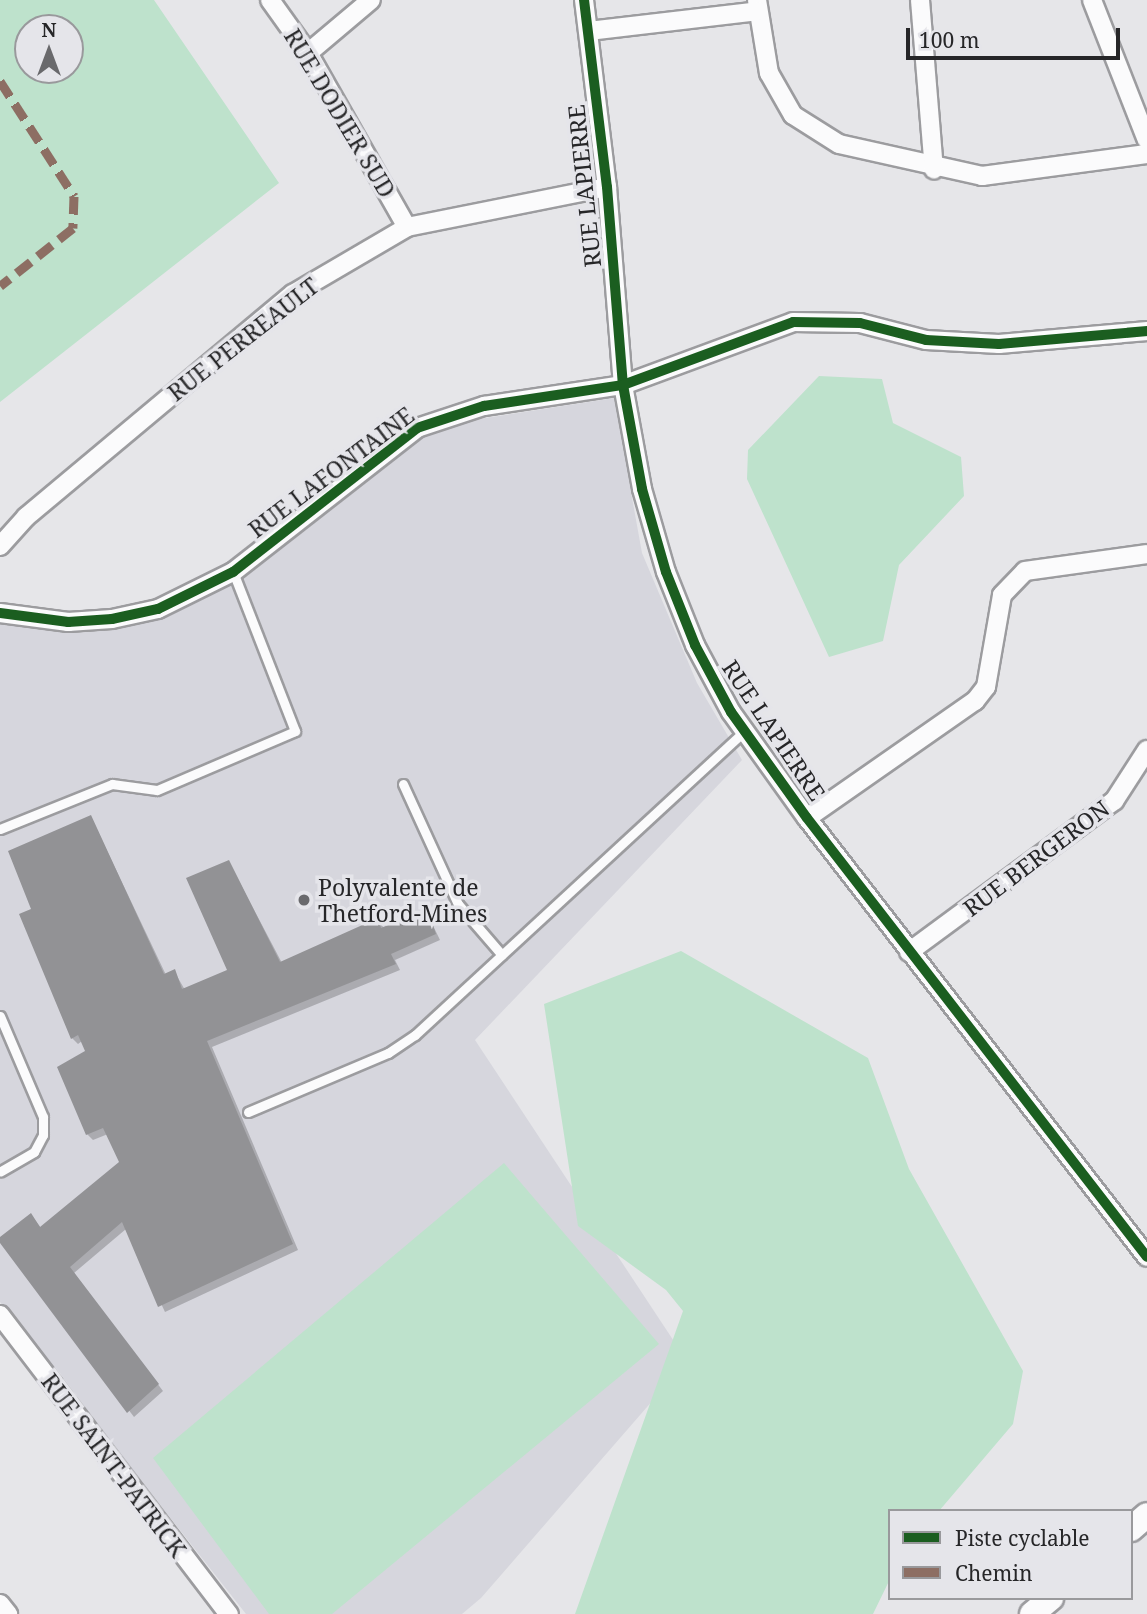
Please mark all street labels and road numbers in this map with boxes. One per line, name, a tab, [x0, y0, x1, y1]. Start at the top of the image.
street label: RUE DODIER SUD	[279, 24, 401, 202]
street label: RUE LAPIERRE	[562, 103, 606, 269]
street label: RUE PERREAULT	[162, 272, 324, 406]
street label: RUE LAFONTAINE	[243, 401, 419, 543]
street label: RUE LAPIERRE	[717, 655, 831, 805]
street label: RUE BERGERON	[958, 794, 1114, 922]
street label: RUE SAINT-PATRICK	[36, 1368, 192, 1562]

